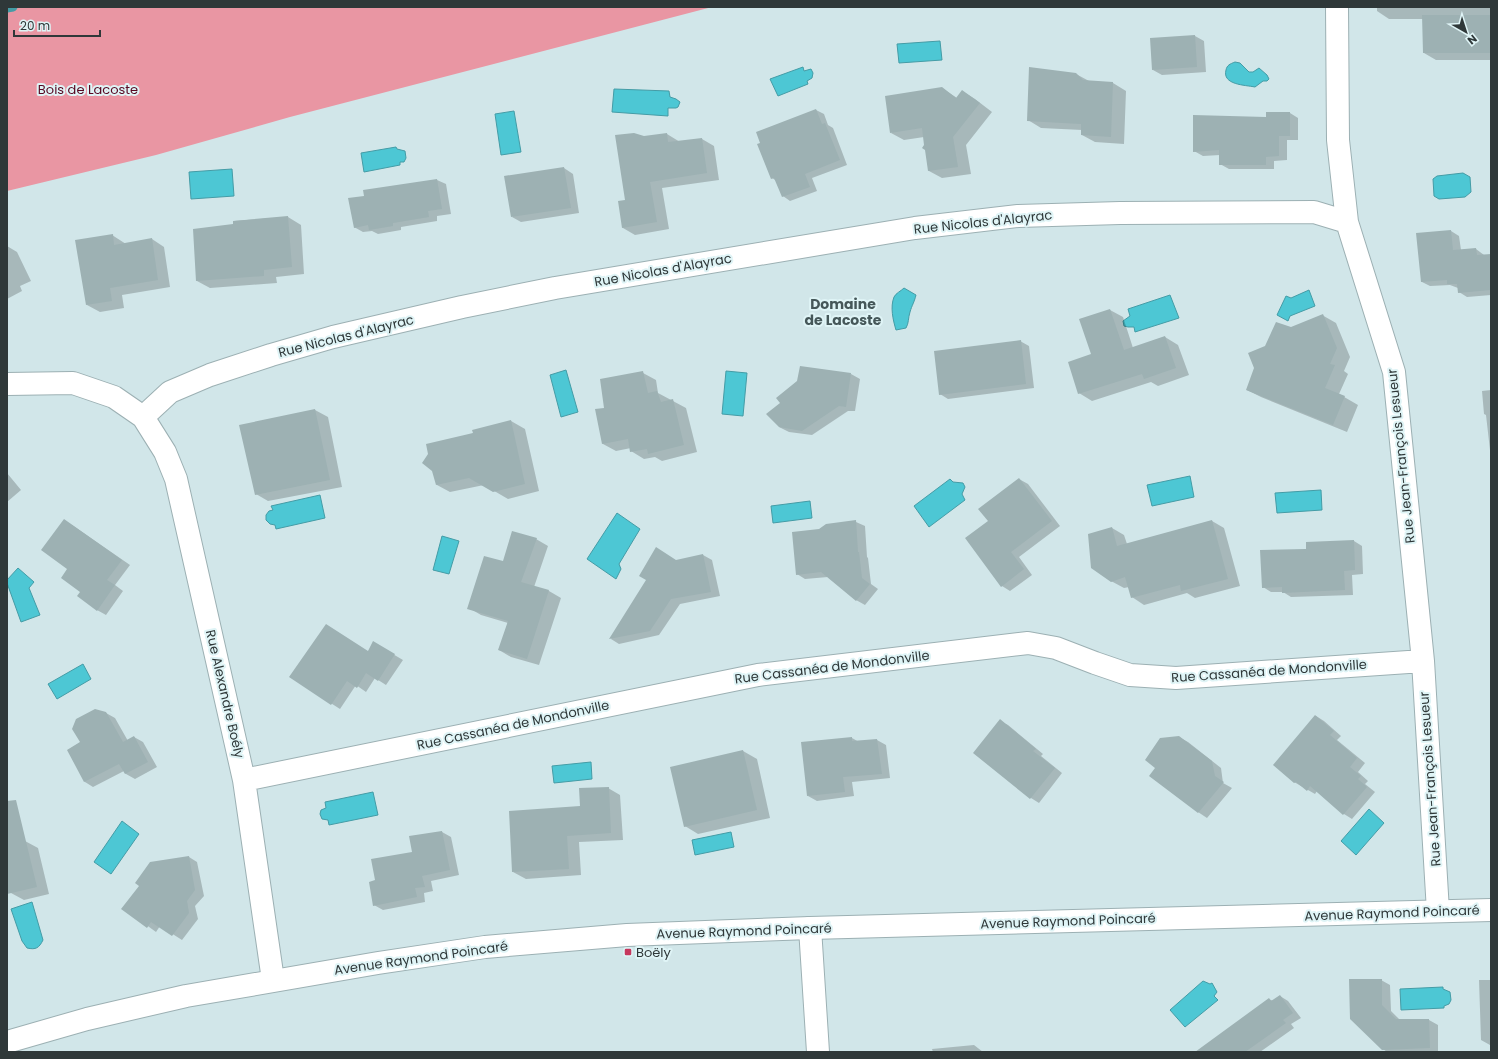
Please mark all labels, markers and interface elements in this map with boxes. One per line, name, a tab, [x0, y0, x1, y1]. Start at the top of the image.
scale bar	[14, 12, 100, 38]
north arrow	[1446, 12, 1486, 52]
text: 20 m	[20, 17, 50, 34]
text: N	[1464, 31, 1481, 49]
park label: Bois de Lacoste	[38, 80, 138, 99]
street label: Rue Nicolas d'Alayrac	[913, 205, 1053, 239]
street label: Rue Nicolas d'Alayrac	[593, 249, 733, 291]
district label: Domaine de Lacoste	[805, 294, 882, 330]
street label: Rue Nicolas d'Alayrac	[276, 310, 416, 362]
street label: Rue Jean-François Lesueur	[1382, 368, 1420, 544]
street label: Rue Alexandre Boély	[201, 628, 249, 761]
street label: Rue Cassanéa de Mondonville	[734, 646, 930, 688]
street label: Rue Cassanéa de Mondonville	[1171, 655, 1367, 687]
street label: Rue Jean-François Lesueur	[1414, 691, 1446, 867]
street label: Rue Cassanéa de Mondonville	[415, 695, 611, 755]
street label: Avenue Raymond Poincaré	[1304, 900, 1480, 926]
street label: Avenue Raymond Poincaré	[980, 908, 1156, 934]
street label: Avenue Raymond Poincaré	[656, 918, 832, 944]
street label: Avenue Raymond Poincaré	[333, 936, 509, 980]
place label: Boëly	[636, 943, 672, 962]
marker: Boëly	[623, 947, 633, 957]

